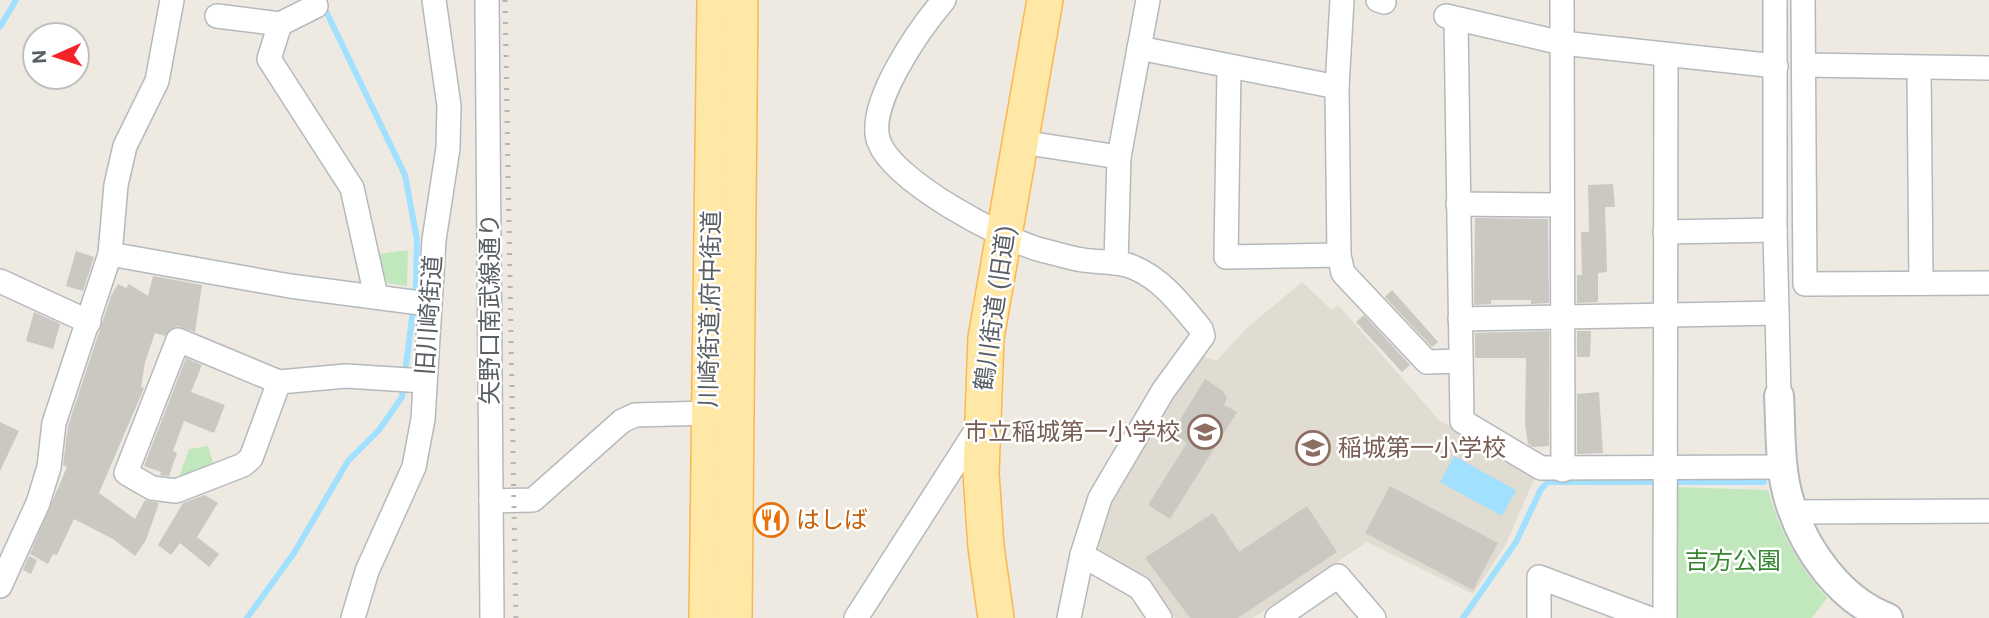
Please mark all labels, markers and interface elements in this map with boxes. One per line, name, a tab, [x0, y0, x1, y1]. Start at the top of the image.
north arrow	[21, 21, 91, 91]
text: N	[28, 50, 51, 64]
street label: 川崎街道;府中街道	[694, 210, 726, 408]
street label: 矢野口南武線通り	[476, 213, 504, 405]
street label: 鶴川街道 (旧道)	[970, 224, 1020, 392]
street label: 旧川崎街道	[411, 254, 447, 376]
school or university icon: 市立稲城第一小学校	[1186, 413, 1224, 451]
place label: 市立稲城第一小学校	[964, 418, 1180, 446]
school or university icon: 稲城第一小学校	[1294, 429, 1332, 467]
place label: 稲城第一小学校	[1338, 434, 1506, 462]
restaurant icon: はしば	[752, 501, 790, 539]
place label: はしば	[796, 506, 868, 534]
park label: 吉方公園	[1685, 547, 1781, 575]

